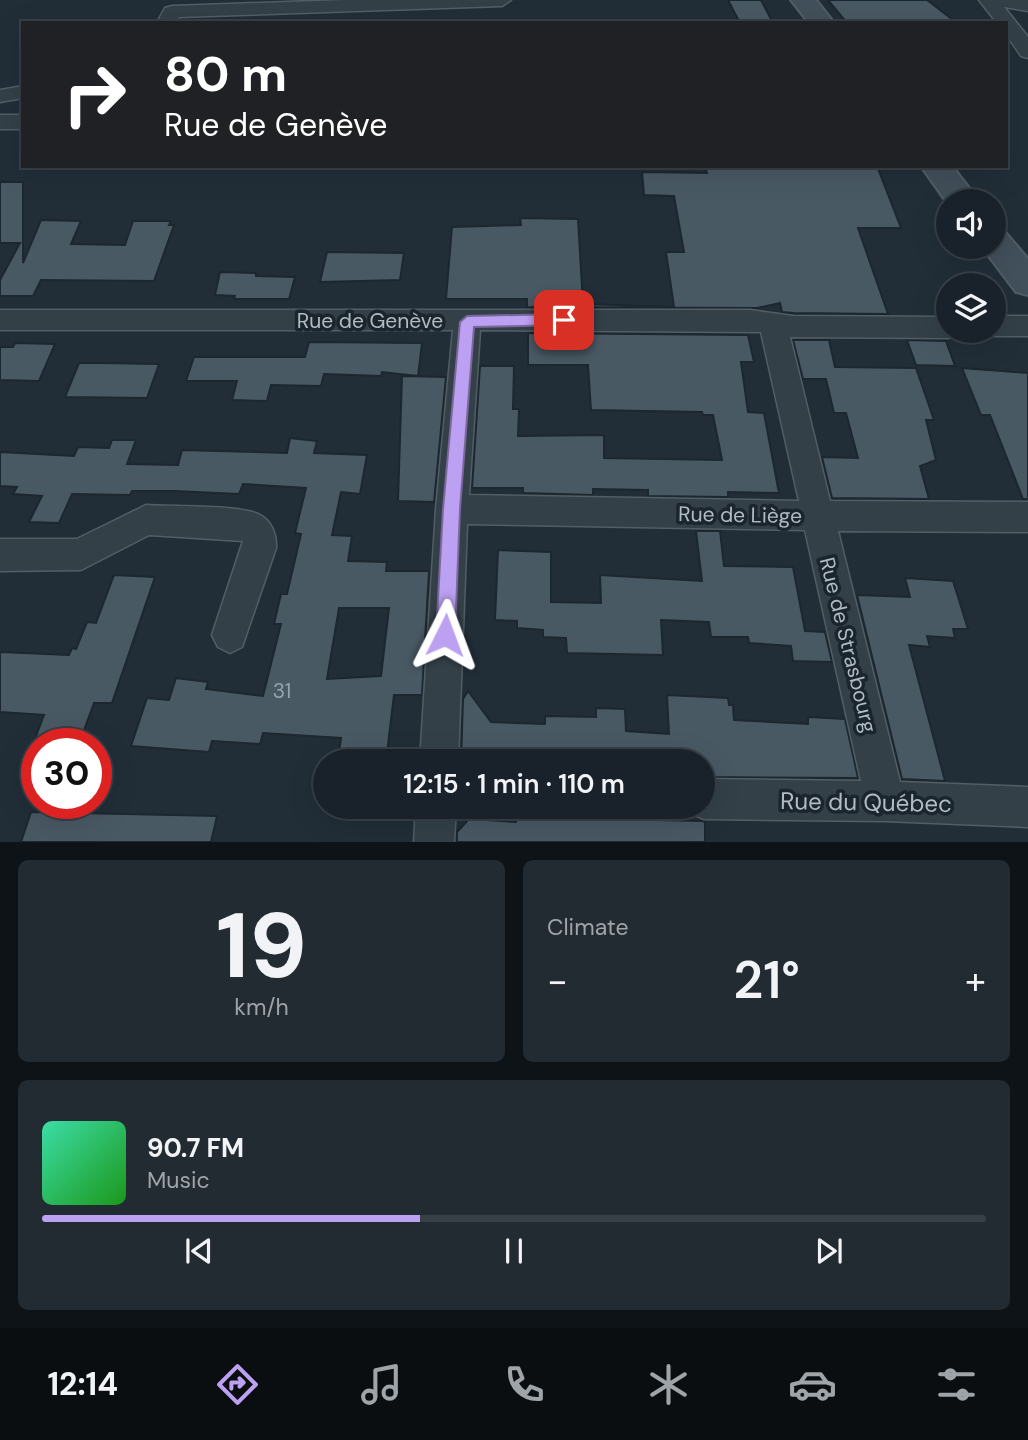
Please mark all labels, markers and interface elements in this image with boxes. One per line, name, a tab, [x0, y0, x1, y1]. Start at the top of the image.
text: 80 m	[164, 42, 287, 106]
icon: right	[49, 49, 140, 140]
text: Rue de Genève	[164, 104, 387, 146]
map controls	[936, 189, 1006, 343]
button: sound	[936, 189, 1006, 259]
button: layers	[936, 273, 1006, 343]
pin	[534, 290, 594, 350]
icon: arrive	[545, 301, 583, 339]
street label: Rue de Genève	[297, 307, 443, 335]
street label: Rue de Liège	[678, 500, 802, 530]
street label: Rue de Strasbourg	[813, 554, 883, 736]
position arrow	[408, 598, 482, 672]
house number: 31	[273, 677, 291, 705]
speed limit sign: 30	[21, 728, 112, 819]
text: 12:15 · 1 min · 110 m	[403, 767, 625, 801]
street label: Rue du Québec	[780, 785, 952, 819]
text: 19	[216, 887, 307, 1005]
text: Climate	[547, 912, 629, 942]
text: 21°	[733, 946, 800, 1014]
text: −	[547, 956, 568, 1006]
text: +	[965, 956, 986, 1006]
text: km/h	[234, 992, 289, 1022]
text: 90.7 FM	[147, 1131, 244, 1165]
text: Music	[147, 1165, 210, 1195]
icon: previous	[180, 1232, 218, 1270]
icon: pause	[495, 1232, 533, 1270]
icon: next	[810, 1232, 848, 1270]
icon: directions	[213, 1360, 262, 1409]
icon: music	[357, 1360, 406, 1409]
icon: phone	[500, 1360, 549, 1409]
icon: climate	[644, 1360, 693, 1409]
icon: car	[788, 1360, 837, 1409]
icon: filters	[932, 1360, 981, 1409]
text: 12:14	[47, 1363, 118, 1405]

